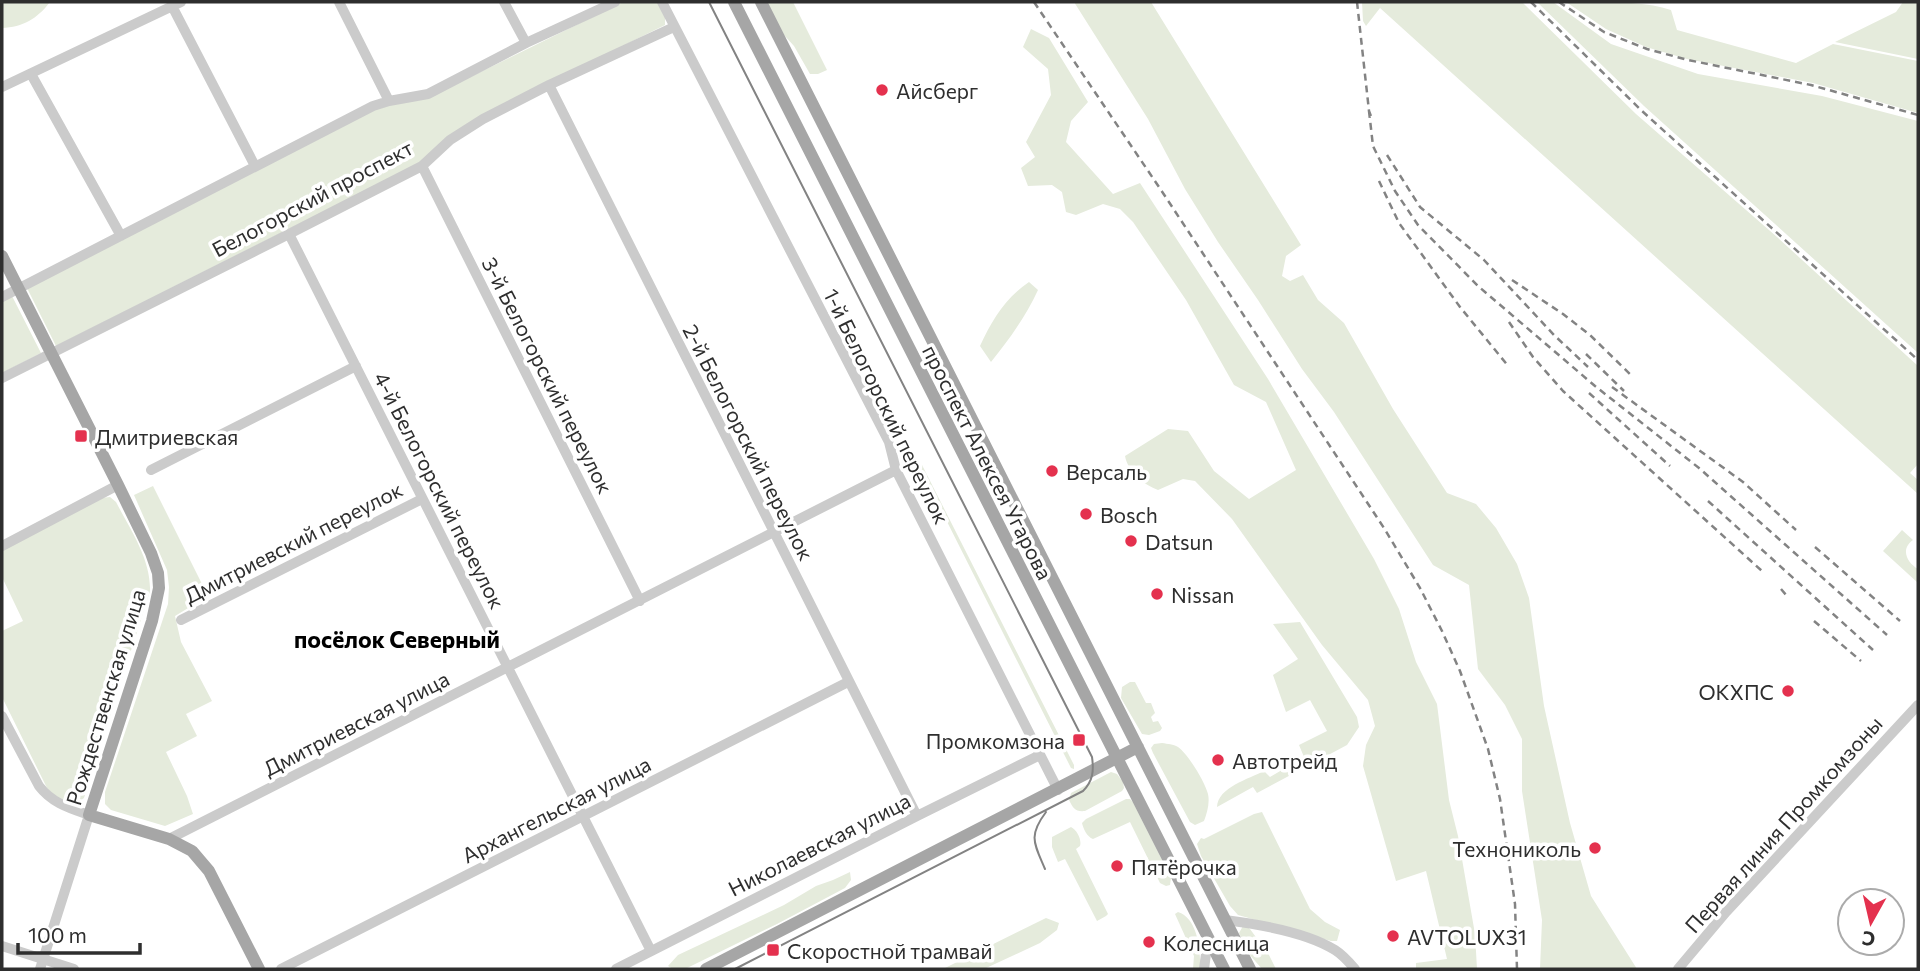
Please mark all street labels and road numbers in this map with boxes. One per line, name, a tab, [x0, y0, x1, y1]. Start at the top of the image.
street label: Белогорский проспект	[207, 134, 417, 262]
street label: 3-й Белогорский переулок	[477, 253, 619, 497]
street label: 1-й Белогорский переулок	[819, 284, 955, 528]
street label: 2-й Белогорский переулок	[679, 320, 819, 564]
street label: проспект Алексея Угарова	[918, 340, 1058, 584]
street label: 4-й Белогорский переулок	[369, 367, 511, 613]
street label: Дмитриевский переулок	[180, 476, 406, 608]
street label: Рождественская улица	[60, 586, 150, 808]
street label: Дмитриевская улица	[259, 665, 453, 781]
street label: Первая линия Промкомзоны	[1679, 711, 1887, 937]
street label: Архангельская улица	[457, 751, 655, 867]
street label: Николаевская улица	[724, 787, 914, 901]

